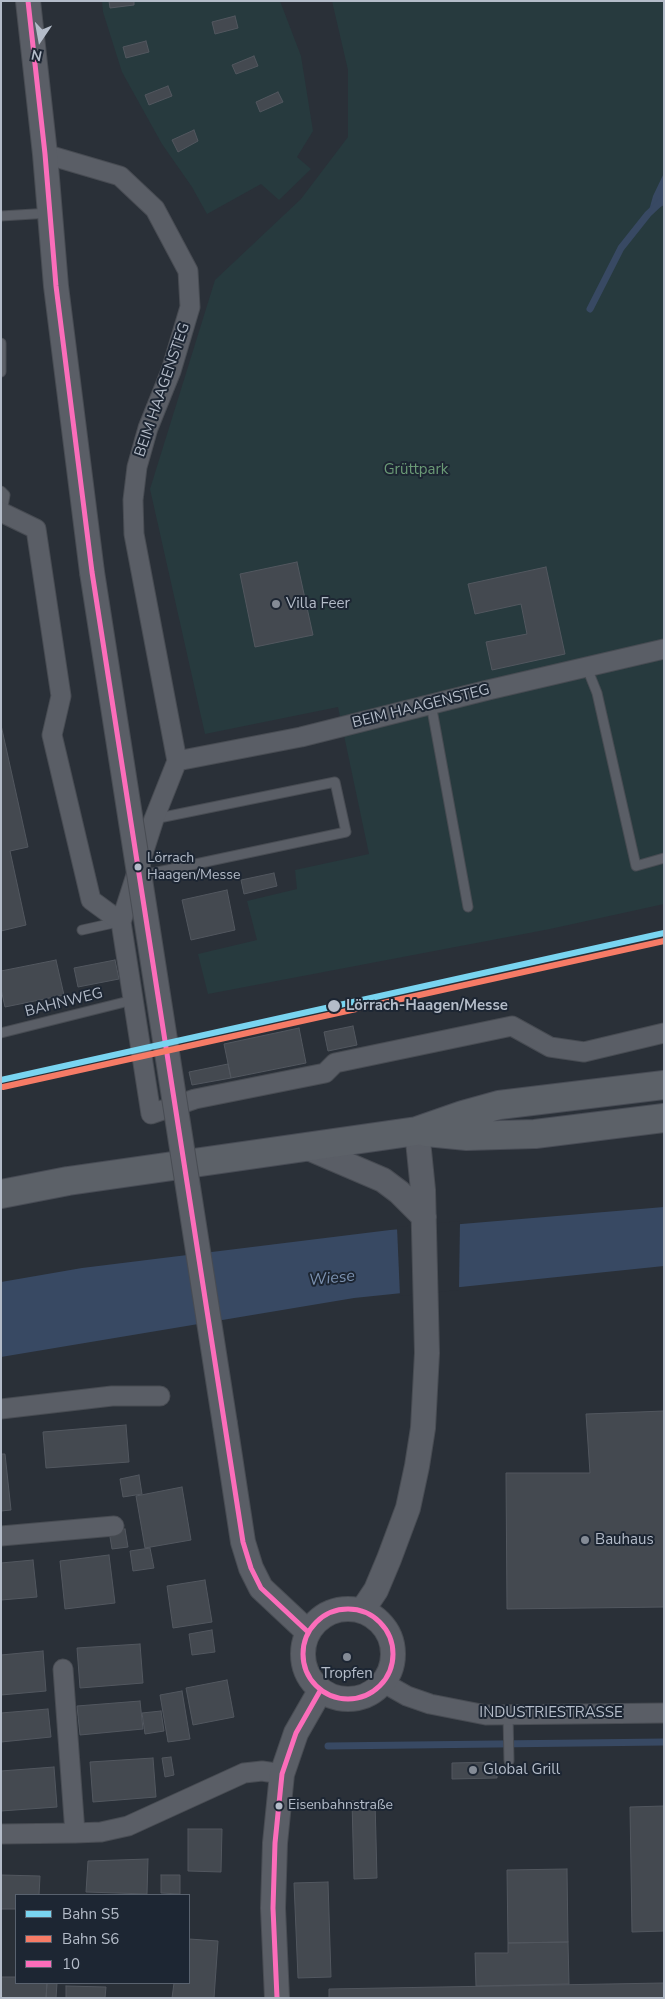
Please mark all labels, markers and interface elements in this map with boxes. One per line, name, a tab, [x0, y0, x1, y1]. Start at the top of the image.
north arrow	[15, 15, 65, 65]
text: N	[30, 45, 44, 66]
street label: BEIM HAAGENSTEG	[132, 320, 194, 460]
park label: Grüttpark	[384, 461, 448, 479]
place label: Villa Feer	[286, 595, 350, 613]
marker: Villa Feer	[270, 598, 282, 610]
street label: BEIM HAAGENSTEG	[350, 681, 492, 733]
place label: Lörrach Haagen/Messe	[147, 851, 240, 884]
marker: Lörrach Haagen/Messe	[133, 862, 143, 872]
street label: BAHNWEG	[23, 985, 105, 1021]
place label: Lörrach-Haagen/Messe	[346, 997, 508, 1015]
marker: Lörrach-Haagen/Messe	[326, 998, 342, 1014]
water label: Wiese	[308, 1267, 356, 1291]
place label: Bauhaus	[595, 1531, 654, 1549]
marker: Bauhaus	[579, 1534, 591, 1546]
marker: Tropfen	[341, 1651, 353, 1663]
place label: Tropfen	[321, 1665, 373, 1683]
street label: INDUSTRIESTRASSE	[479, 1704, 623, 1722]
place label: Global Grill	[483, 1761, 560, 1779]
marker: Global Grill	[467, 1764, 479, 1776]
place label: Eisenbahnstraße	[288, 1798, 393, 1814]
marker: Eisenbahnstraße	[274, 1801, 284, 1811]
legend	[15, 1894, 190, 1984]
text: Bahn S5	[62, 1904, 119, 1924]
text: Bahn S6	[62, 1929, 119, 1949]
text: 10	[62, 1954, 80, 1974]

